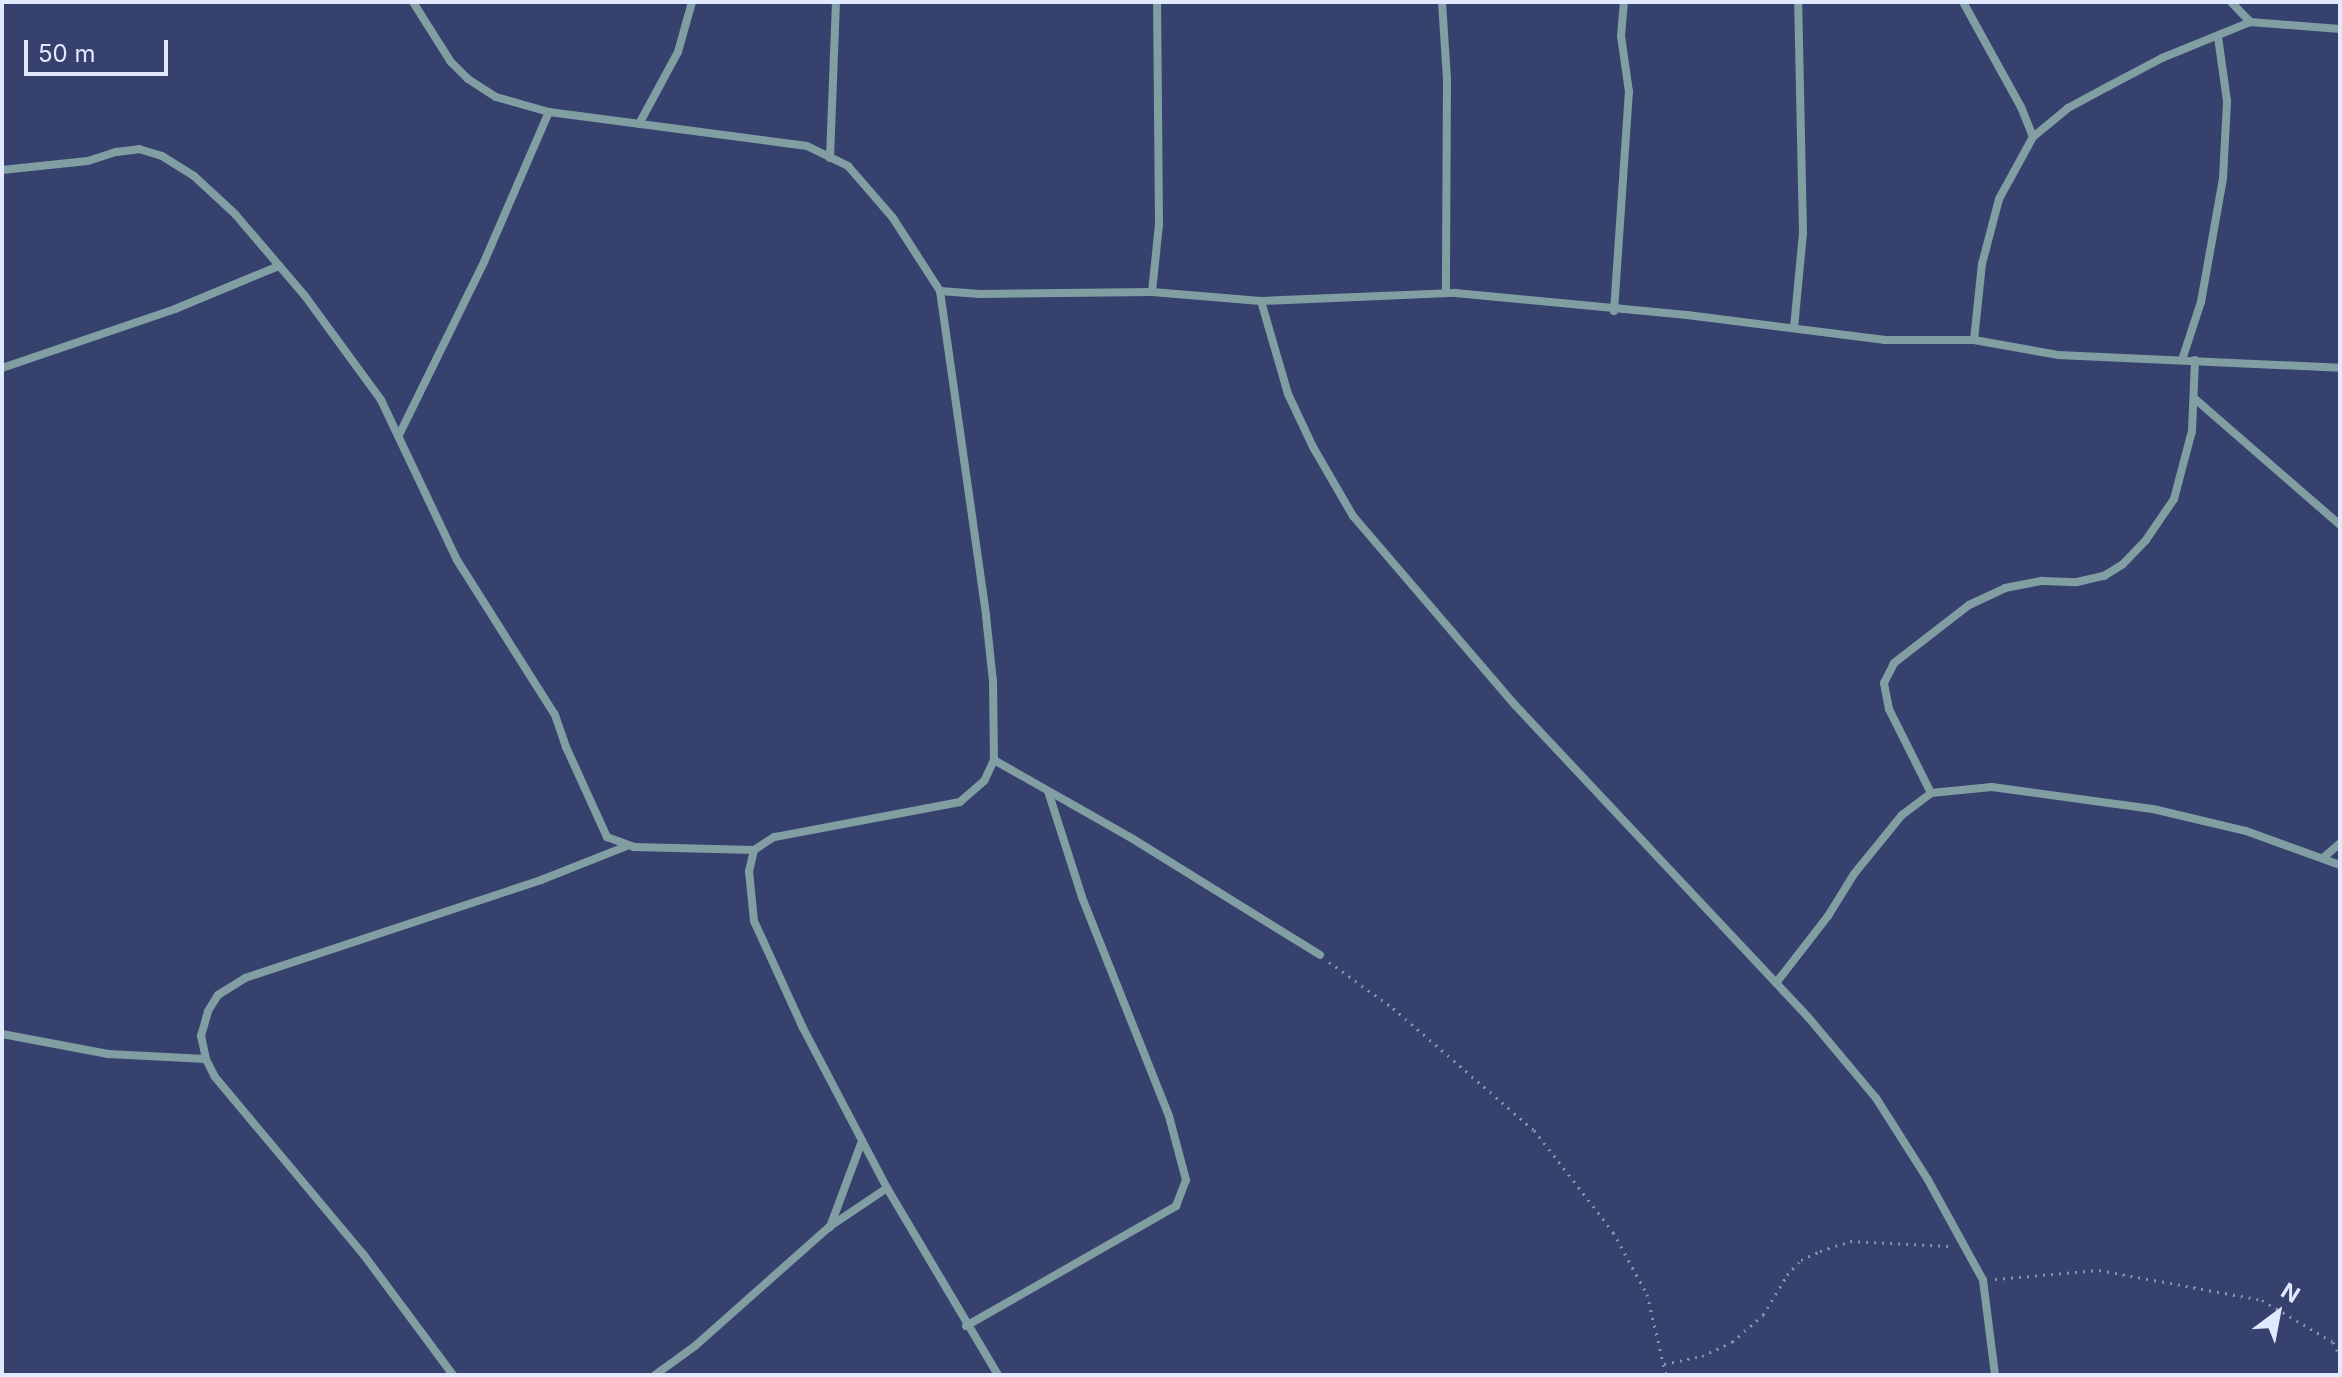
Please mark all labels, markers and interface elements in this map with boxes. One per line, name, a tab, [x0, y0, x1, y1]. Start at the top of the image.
scale bar	[28, 24, 172, 74]
text: 50 m	[38, 39, 96, 68]
north arrow	[2238, 1273, 2318, 1353]
text: N	[2277, 1277, 2305, 1308]

